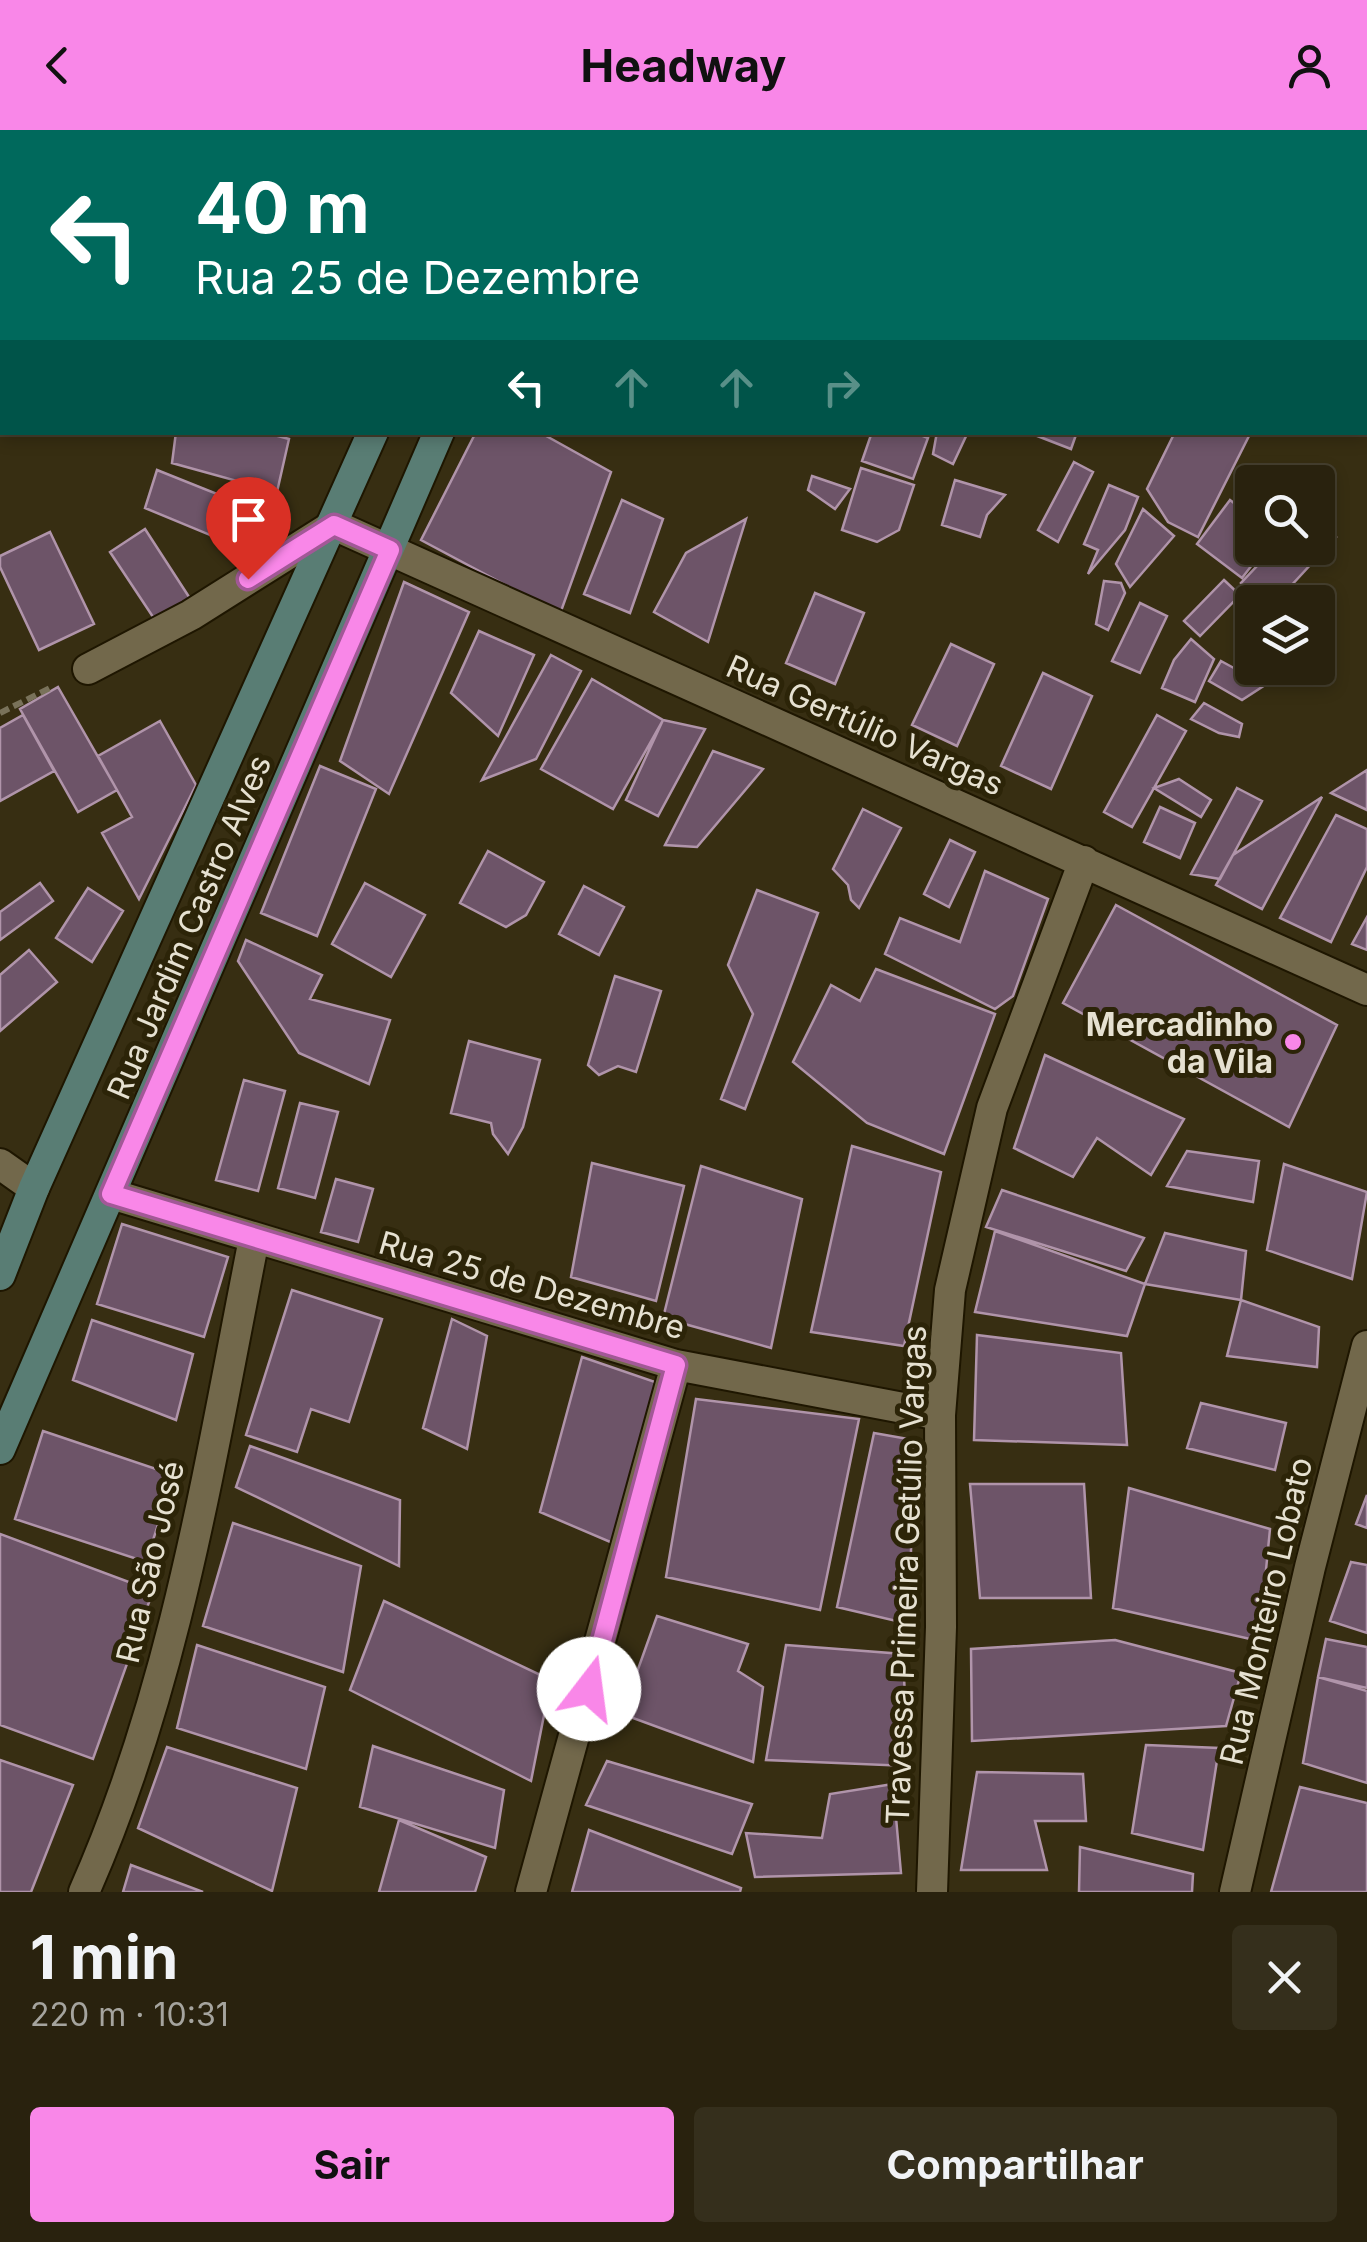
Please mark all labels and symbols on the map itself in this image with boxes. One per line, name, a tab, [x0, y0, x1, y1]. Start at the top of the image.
pin	[206, 477, 291, 580]
street label: Rua Gertúlio Vargas	[720, 646, 1010, 804]
street label: Rua Jardim Castro Alves	[99, 749, 279, 1105]
place label: Mercadinho da Vila	[1086, 1005, 1273, 1081]
marker: Mercadinho da Vila	[1282, 1031, 1304, 1053]
street label: Rua 25 de Dezembre	[374, 1223, 690, 1347]
street label: Travessa Primeira Getúlio Vargas	[878, 1325, 934, 1825]
street label: Rua Monteiro Lobato	[1212, 1454, 1320, 1768]
street label: Rua São José	[108, 1457, 192, 1667]
position arrow	[537, 1637, 641, 1741]

